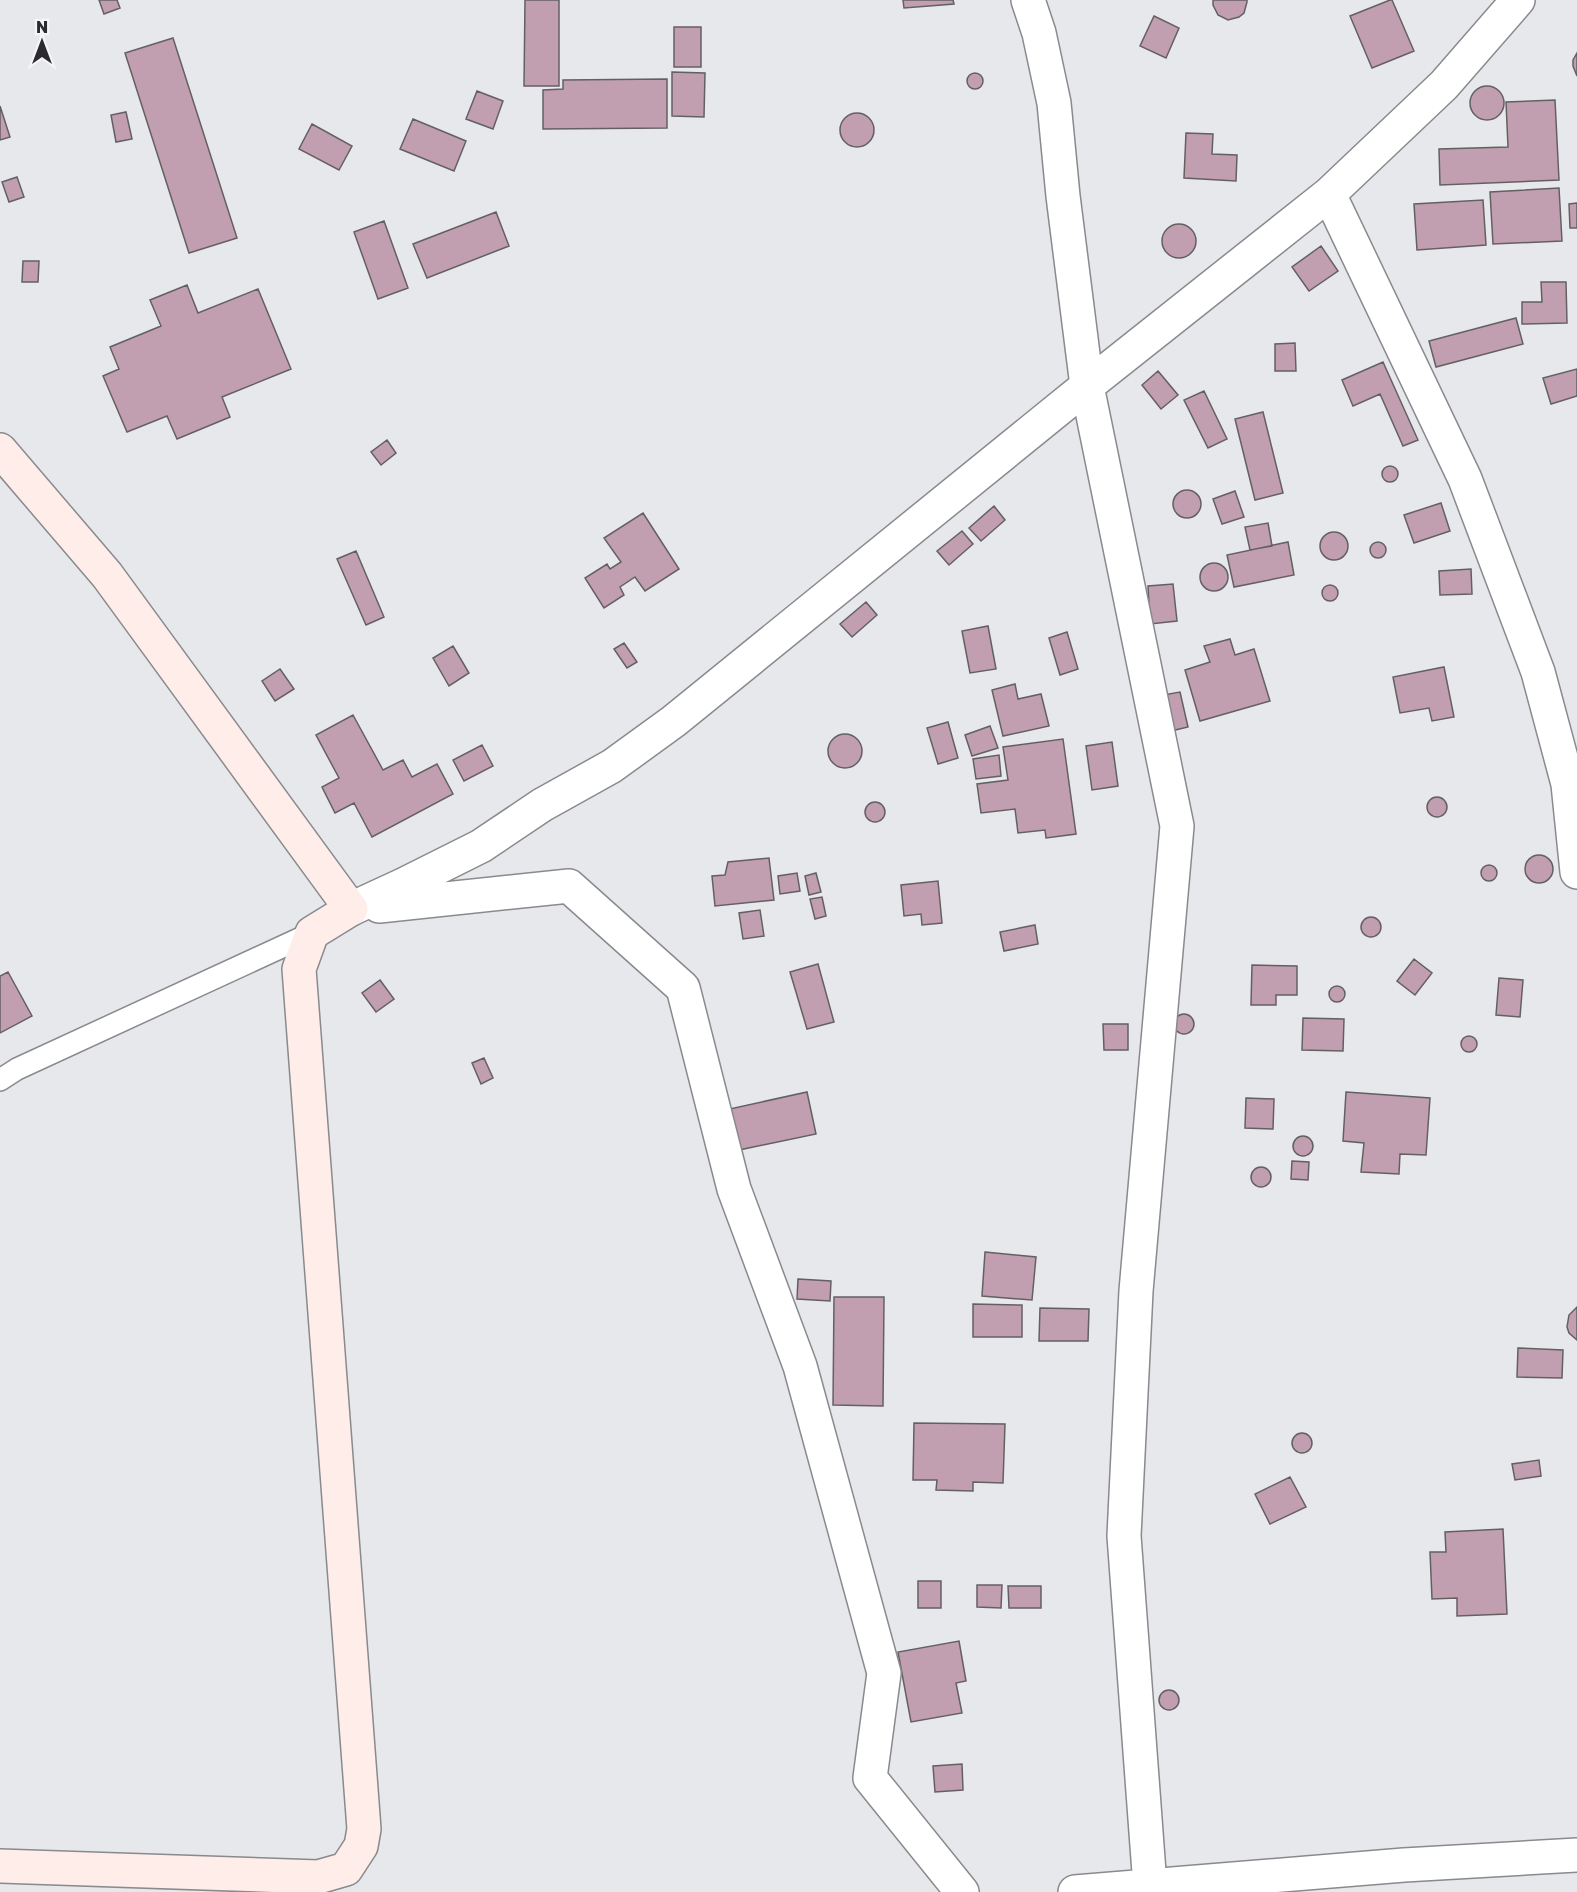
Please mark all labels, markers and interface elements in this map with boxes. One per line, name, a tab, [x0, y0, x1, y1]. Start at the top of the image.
north arrow	[12, 12, 72, 72]
text: N	[36, 17, 48, 37]

